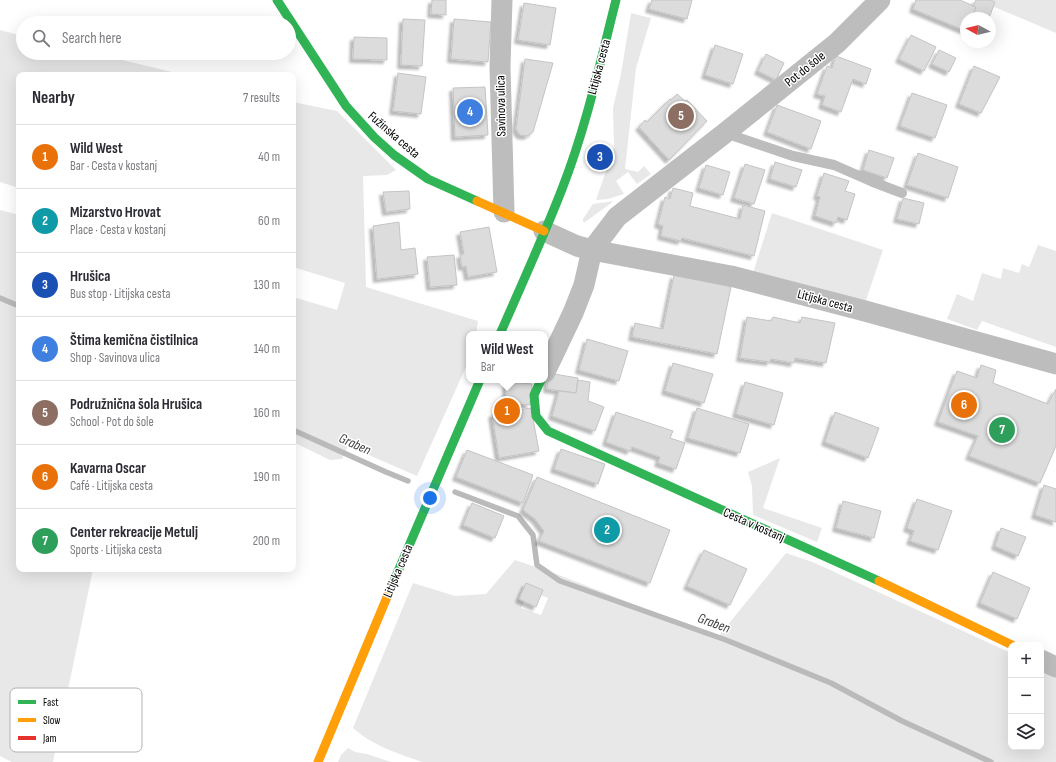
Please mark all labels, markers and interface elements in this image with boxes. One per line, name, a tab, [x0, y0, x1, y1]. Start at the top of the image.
north arrow	[960, 12, 996, 48]
search box	[16, 16, 296, 60]
icon: search	[30, 27, 52, 49]
text: Search here	[62, 29, 122, 48]
street label: Litijska cesta	[584, 38, 614, 96]
street label: Pot do šole	[782, 48, 828, 90]
street label: Savinova ulica	[492, 75, 510, 137]
text: Nearby	[32, 88, 75, 108]
text: 7 results	[243, 90, 280, 106]
pin: 4	[457, 97, 483, 127]
pin: 5	[668, 101, 694, 131]
street label: Fužinska cesta	[365, 108, 423, 162]
text: Wild West	[70, 139, 123, 158]
pin: 3	[587, 142, 613, 172]
text: 1	[42, 149, 48, 165]
text: 40 m	[258, 149, 280, 165]
text: Bar · Cesta v kostanj	[70, 158, 157, 174]
text: Mizarstvo Hrovat	[70, 203, 161, 222]
text: 2	[42, 213, 48, 229]
text: 60 m	[258, 213, 280, 229]
text: Place · Cesta v kostanj	[70, 222, 166, 238]
text: Hrušica	[70, 267, 110, 286]
text: 3	[42, 277, 48, 293]
text: 130 m	[254, 277, 280, 293]
text: Bus stop · Litijska cesta	[70, 286, 171, 302]
street label: Litijska cesta	[796, 286, 854, 316]
text: Štima kemična čistilnica	[70, 331, 198, 350]
popup	[466, 331, 548, 383]
text: Wild West	[481, 340, 533, 359]
text: 4	[42, 341, 48, 357]
text: 140 m	[254, 341, 280, 357]
text: Shop · Savinova ulica	[70, 350, 160, 366]
text: Bar	[481, 359, 495, 375]
pin: 6	[951, 390, 977, 420]
text: Podružnična šola Hrušica	[70, 395, 202, 414]
pin: 1	[494, 396, 520, 426]
text: 5	[42, 405, 48, 421]
text: 160 m	[254, 405, 280, 421]
text: School · Pot do šole	[70, 414, 154, 430]
pin: 7	[989, 415, 1015, 445]
water label: Graben	[336, 429, 374, 459]
text: Kavarna Oscar	[70, 459, 146, 478]
text: 6	[42, 469, 48, 485]
text: 190 m	[253, 469, 280, 485]
text: Café · Litijska cesta	[70, 478, 153, 494]
your location	[420, 488, 440, 508]
street label: Cesta v kostanj	[721, 504, 787, 546]
pin: 2	[594, 515, 620, 545]
text: Center rekreacije Metulj	[70, 523, 198, 542]
text: 7	[42, 533, 48, 549]
text: 200 m	[253, 533, 280, 549]
text: Sports · Litijska cesta	[70, 542, 162, 558]
street label: Litijska cesta	[380, 542, 416, 600]
water label: Graben	[695, 609, 733, 637]
map controls	[1008, 642, 1044, 750]
button: +	[1008, 642, 1044, 678]
button: −	[1008, 678, 1044, 714]
legend	[10, 688, 142, 752]
text: Fast	[43, 696, 59, 709]
text: Slow	[43, 714, 60, 727]
button: layers	[1008, 714, 1044, 750]
text: Jam	[42, 732, 57, 745]

